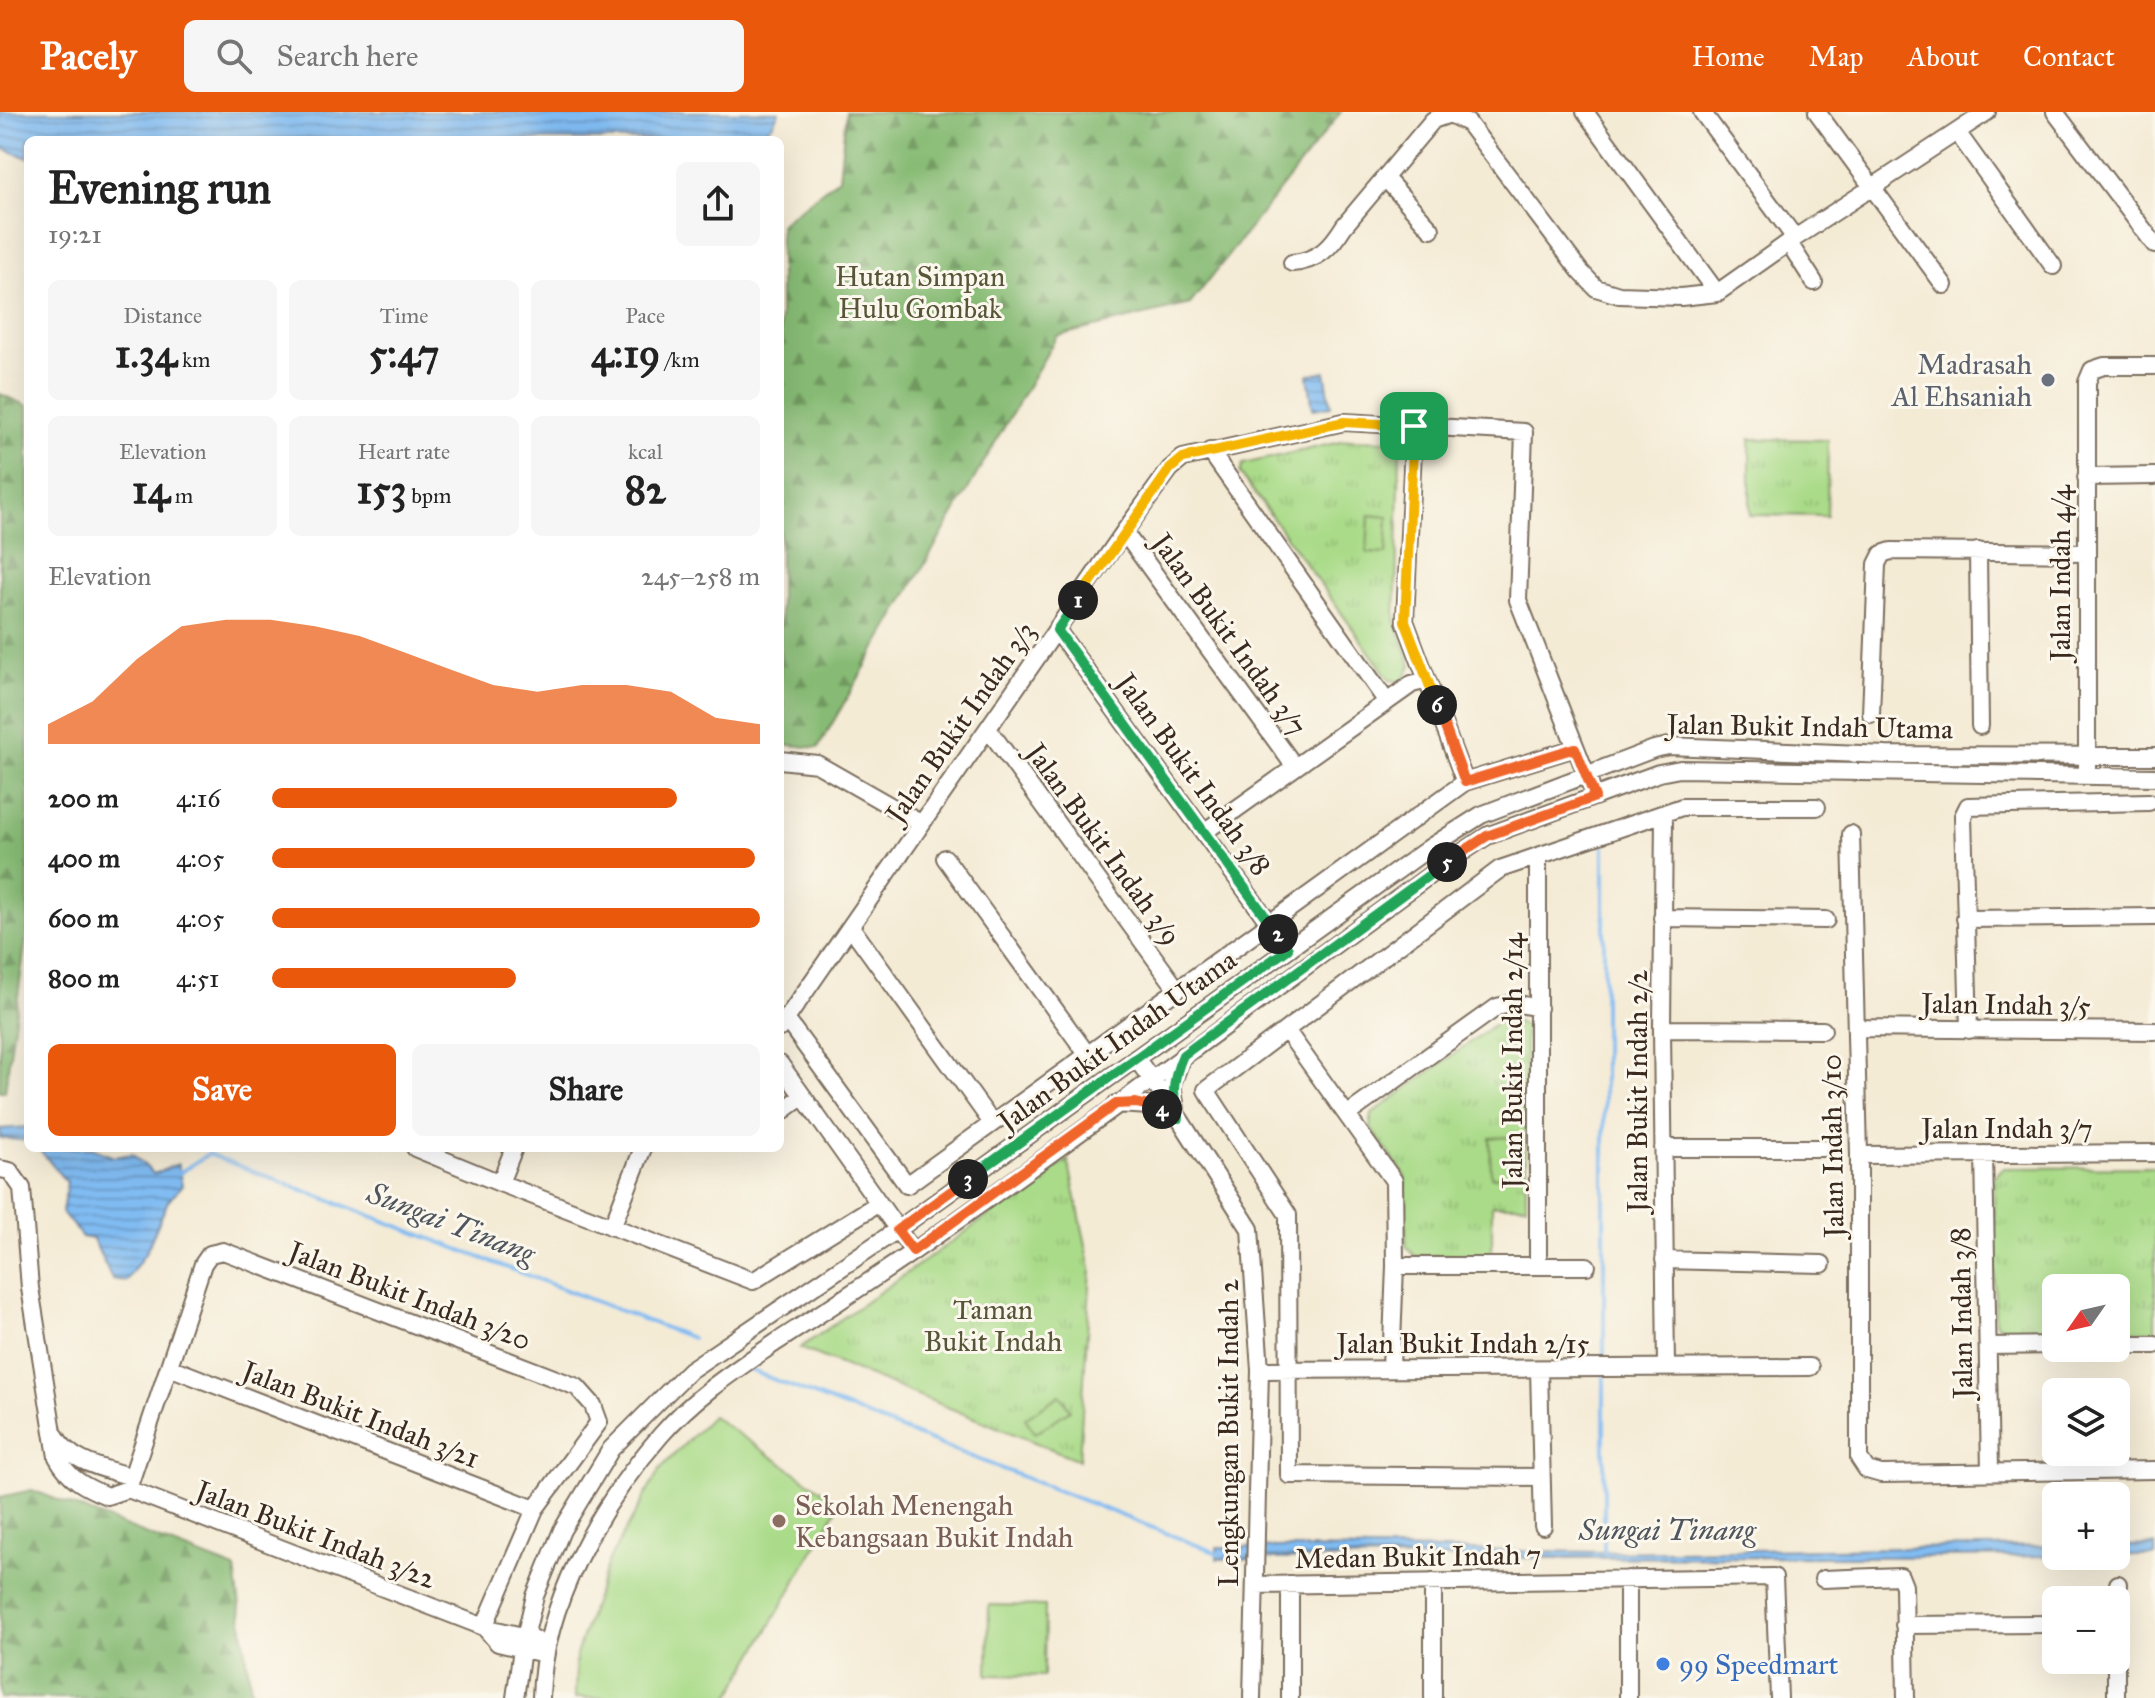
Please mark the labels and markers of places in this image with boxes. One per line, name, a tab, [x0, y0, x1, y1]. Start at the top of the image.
place label: Madrasah Al Ehsaniah	[1891, 347, 2032, 414]
marker: Madrasah Al Ehsaniah	[2039, 371, 2057, 389]
pin	[1380, 392, 1448, 460]
pin: 1	[1058, 580, 1098, 620]
pin: 6	[1417, 685, 1457, 725]
pin: 5	[1427, 842, 1467, 882]
pin: 2	[1258, 914, 1298, 954]
pin: 4	[1142, 1089, 1182, 1129]
pin: 3	[948, 1159, 988, 1199]
place label: Sekolah Menengah Kebangsaan Bukit Indah	[795, 1488, 1074, 1555]
marker: Sekolah Menengah Kebangsaan Bukit Indah	[770, 1512, 788, 1530]
place label: 99 Speedmart	[1679, 1647, 1838, 1682]
marker: 99 Speedmart	[1654, 1655, 1672, 1673]

